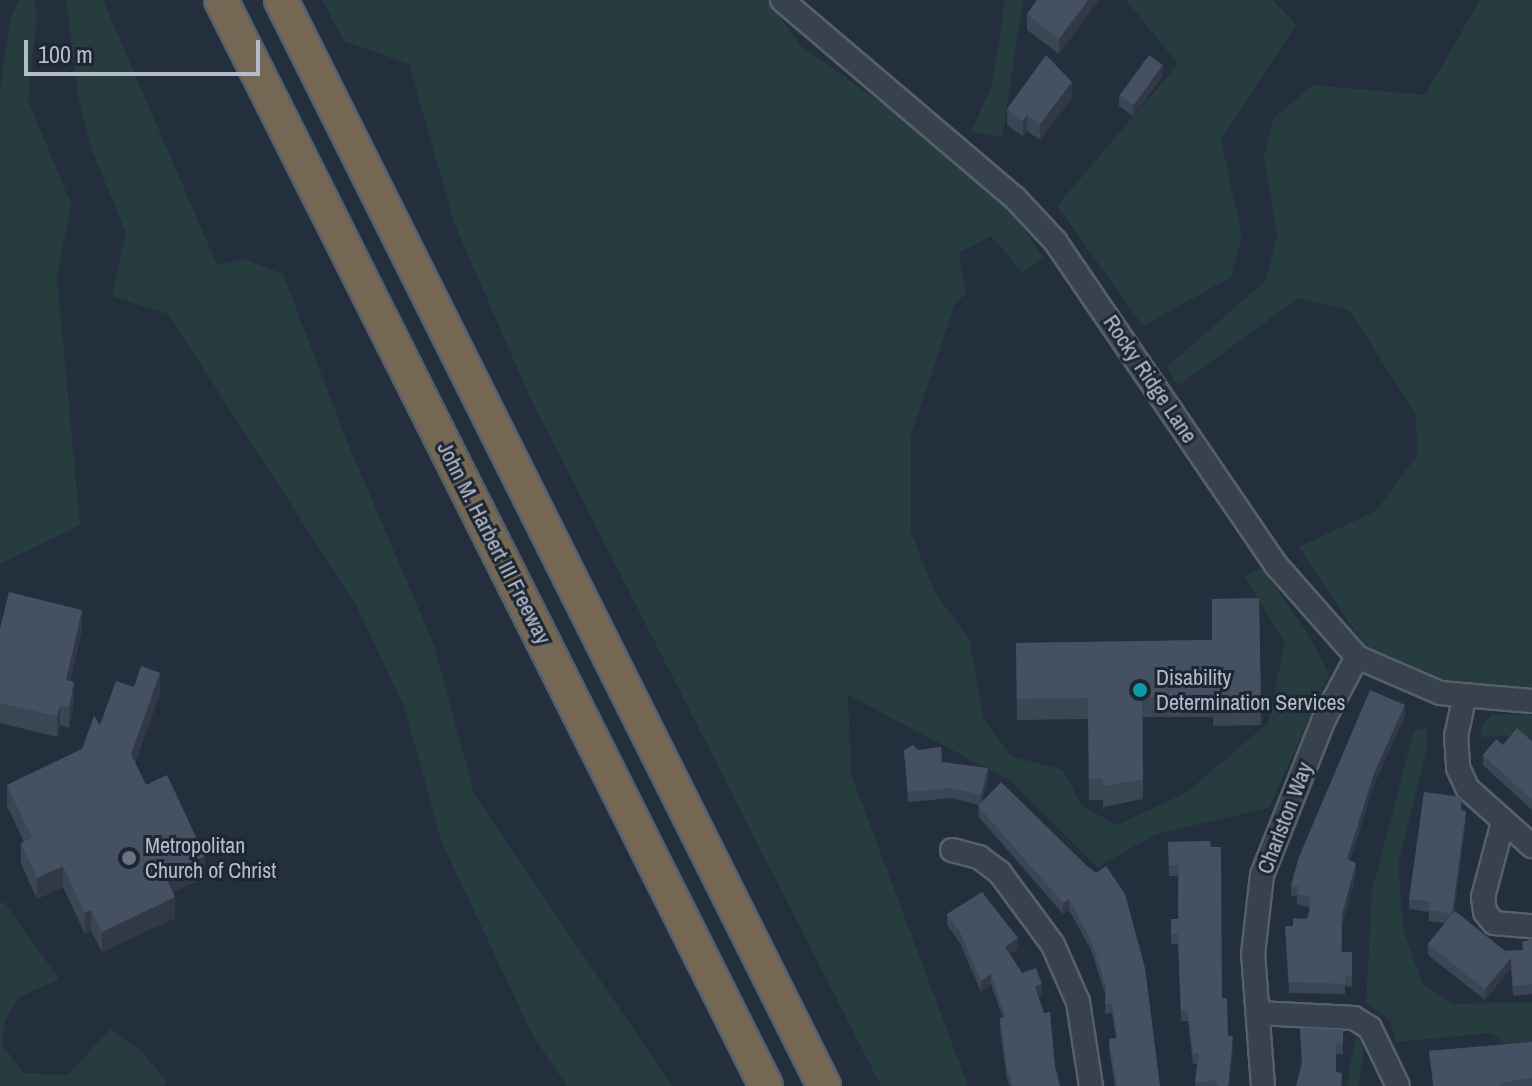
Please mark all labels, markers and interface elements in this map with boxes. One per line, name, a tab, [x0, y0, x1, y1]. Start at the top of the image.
scale bar	[28, 24, 264, 74]
text: 100 m	[38, 38, 93, 70]
street label: Rocky Ridge Lane	[1098, 310, 1202, 448]
street label: John M. Harbert III Freeway	[431, 437, 557, 649]
place label: Disability Determination Services	[1156, 664, 1346, 716]
marker: Disability Determination Services	[1131, 681, 1149, 699]
street label: Charlston Way	[1252, 758, 1318, 878]
place label: Metropolitan Church of Christ	[145, 832, 276, 884]
marker: Metropolitan Church of Christ	[120, 849, 138, 867]

